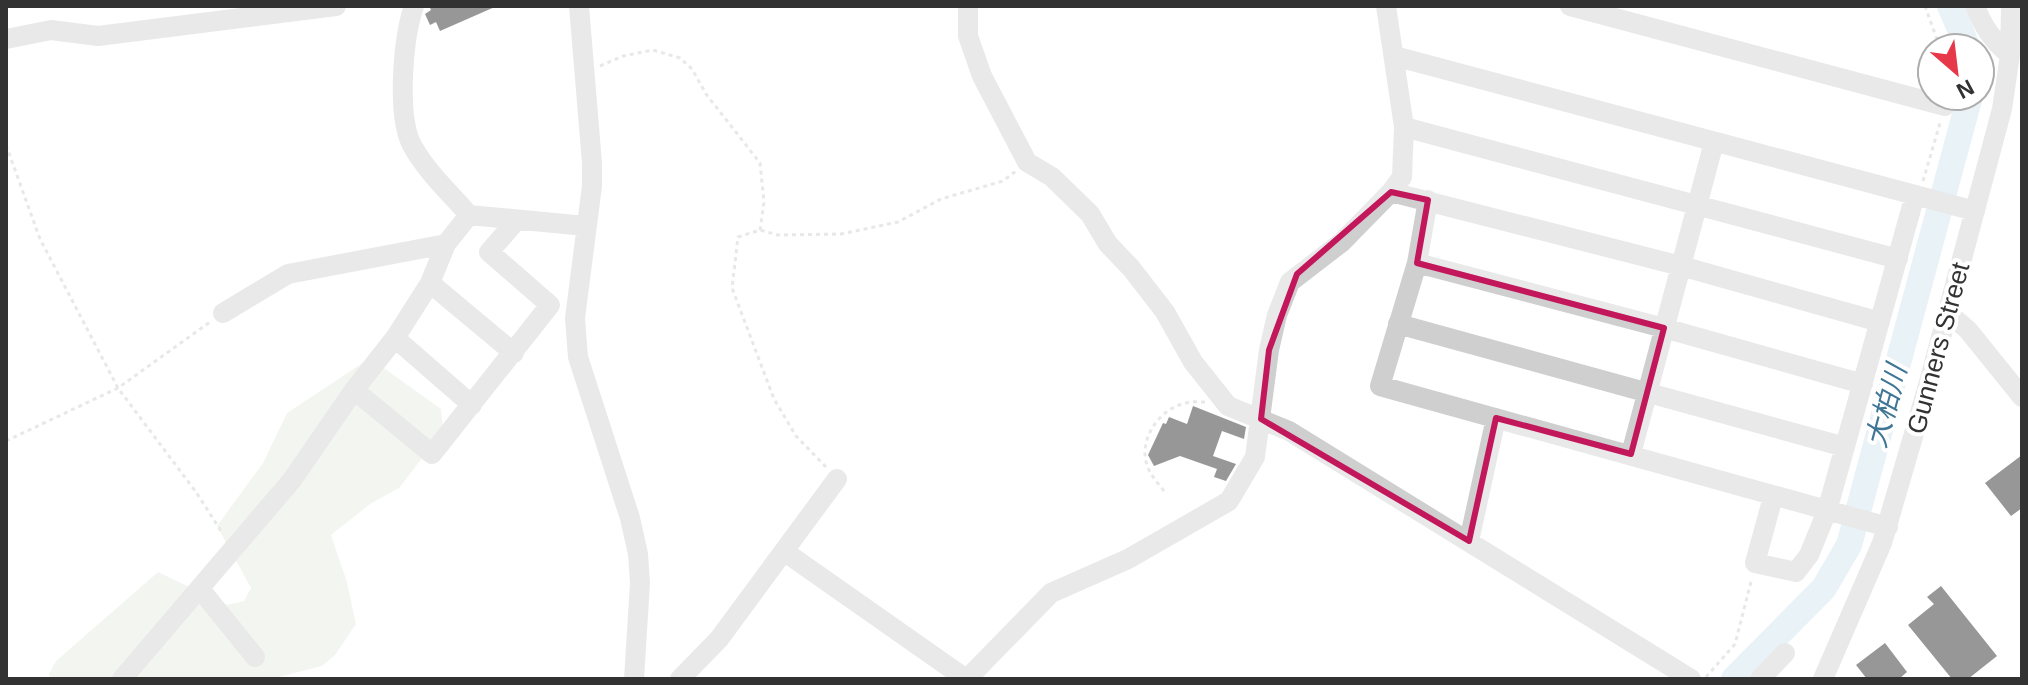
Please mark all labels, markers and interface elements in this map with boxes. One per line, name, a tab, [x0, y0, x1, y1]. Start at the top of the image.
north arrow	[1916, 32, 1996, 112]
text: N	[1952, 74, 1978, 104]
street label: Gunners Street	[1901, 258, 1976, 437]
water label: 大柏川	[1861, 359, 1913, 451]

